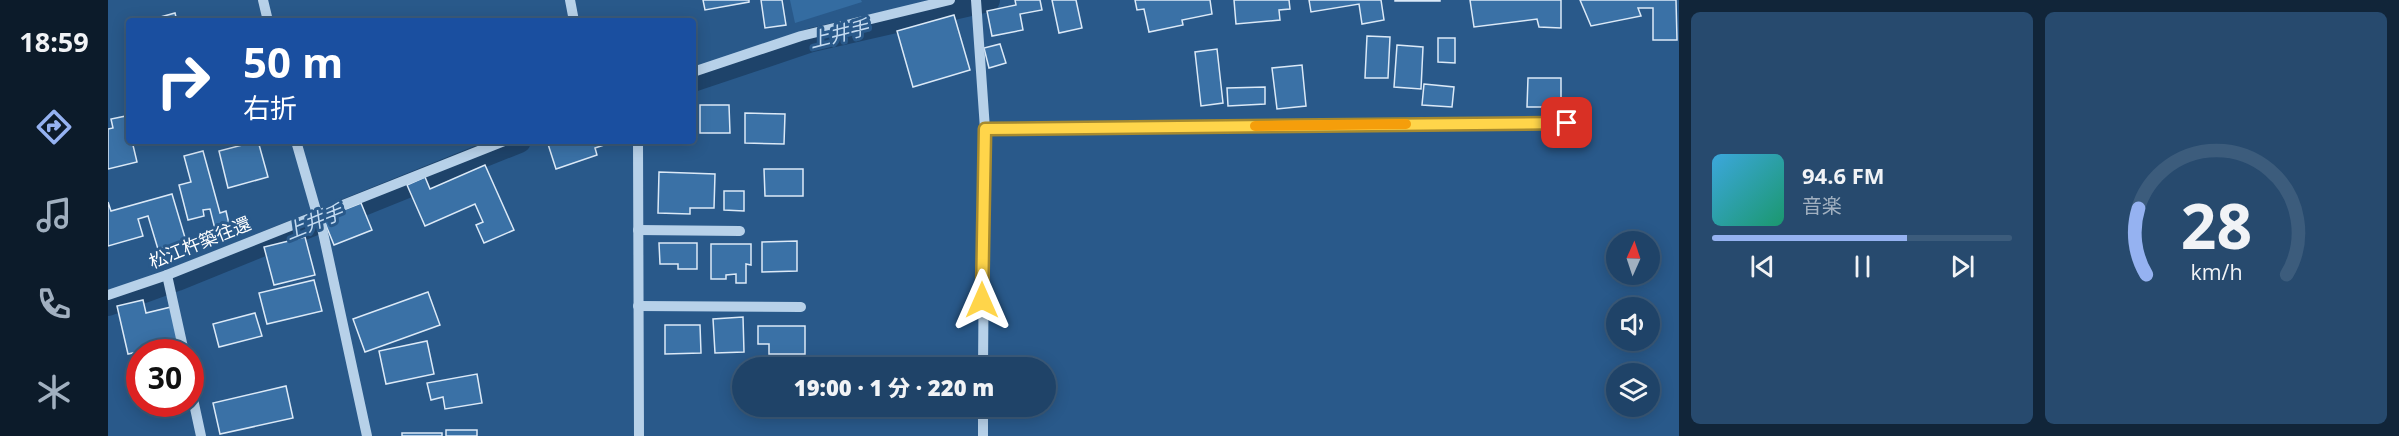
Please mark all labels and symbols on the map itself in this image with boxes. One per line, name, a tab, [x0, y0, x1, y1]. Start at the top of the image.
water label: 上井手	[807, 13, 872, 54]
pin	[1541, 97, 1592, 148]
water label: 上井手	[281, 197, 348, 245]
street label: 松江杵築往還	[145, 211, 254, 273]
north arrow	[1606, 231, 1660, 285]
position arrow	[950, 268, 1014, 332]
speed limit sign: 30	[126, 339, 204, 417]

